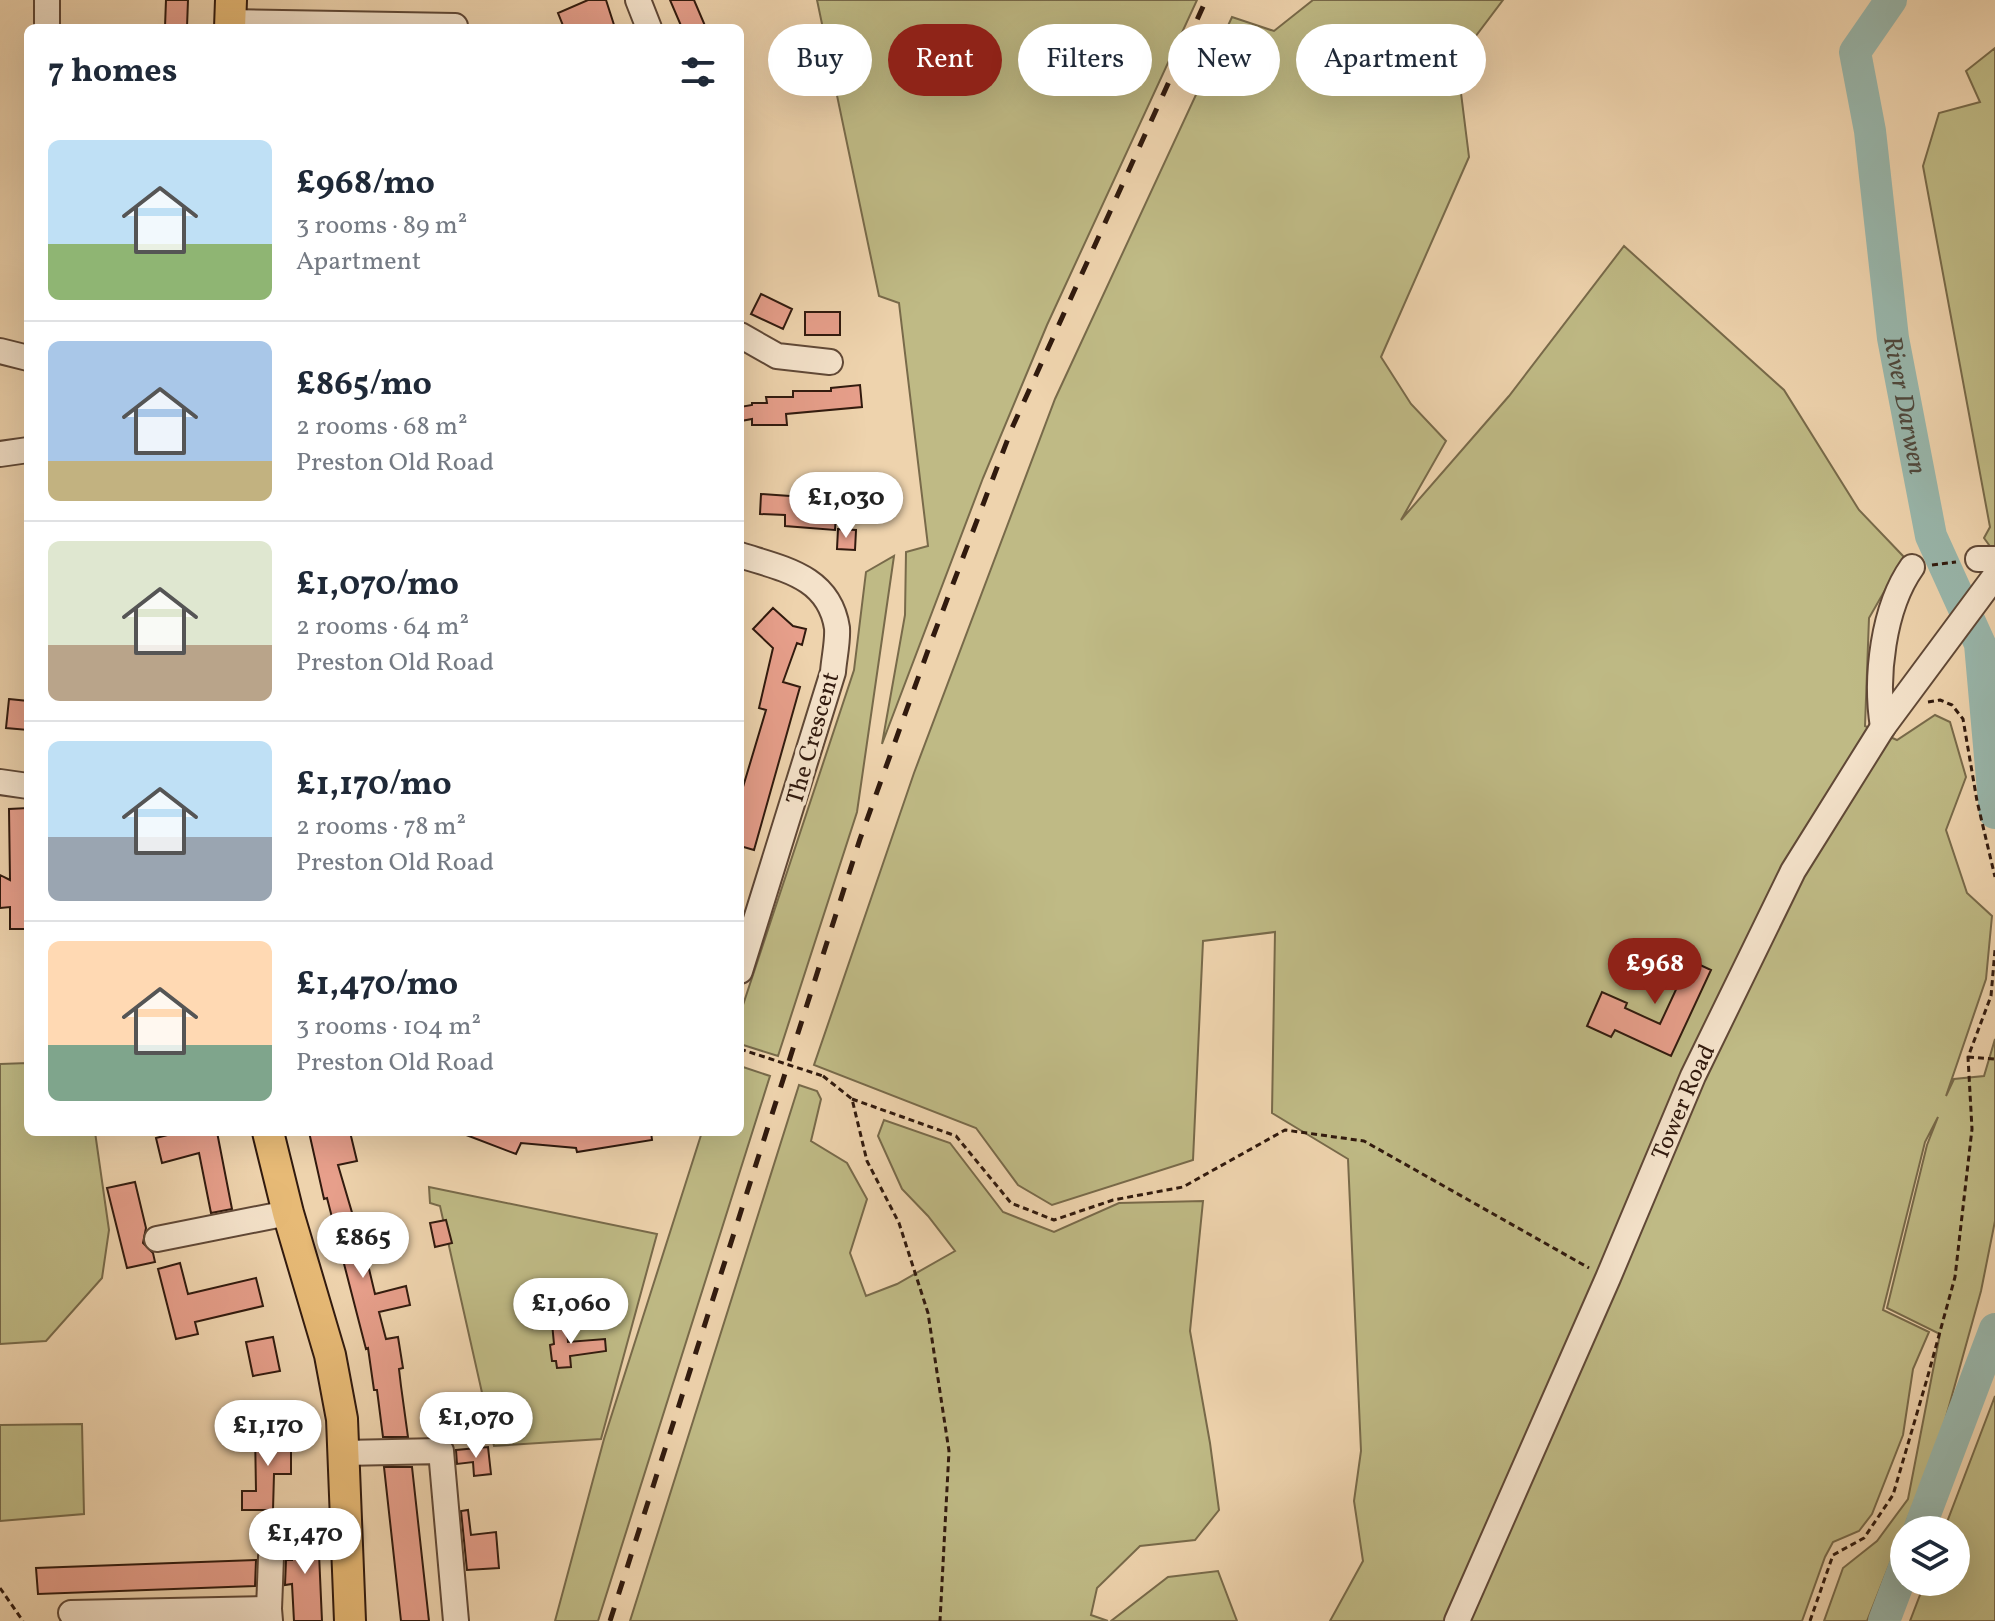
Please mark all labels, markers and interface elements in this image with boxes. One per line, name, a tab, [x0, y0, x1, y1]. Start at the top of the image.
chip: Buy	[768, 24, 872, 96]
chip: Rent	[888, 24, 1002, 96]
chip: Filters	[1018, 24, 1152, 96]
chip: New	[1168, 24, 1280, 96]
chip: Apartment	[1296, 24, 1486, 96]
text: 7 homes	[48, 49, 177, 96]
icon: filters	[676, 50, 720, 94]
text: £968/mo	[296, 161, 435, 208]
icon: home	[112, 172, 208, 268]
text: 3 rooms · 89 m²	[296, 208, 467, 244]
text: Apartment	[296, 244, 421, 280]
water label: River Darwen	[1873, 333, 1935, 478]
text: £865/mo	[296, 362, 432, 409]
icon: home	[112, 373, 208, 469]
text: 2 rooms · 68 m²	[296, 409, 468, 445]
text: Preston Old Road	[296, 445, 494, 481]
pin: £1,030	[781, 472, 911, 540]
text: £1,030	[807, 480, 885, 516]
text: £1,070/mo	[296, 562, 459, 609]
icon: home	[112, 573, 208, 669]
text: 2 rooms · 64 m²	[296, 609, 469, 645]
text: Preston Old Road	[296, 645, 494, 681]
street label: The Crescent	[779, 668, 849, 809]
text: £1,170/mo	[296, 762, 452, 809]
icon: home	[112, 773, 208, 869]
text: 2 rooms · 78 m²	[296, 809, 466, 845]
text: Preston Old Road	[296, 845, 494, 881]
pin: £968	[1608, 938, 1702, 1006]
text: £968	[1626, 946, 1684, 982]
text: £1,470/mo	[296, 962, 458, 1009]
icon: home	[112, 973, 208, 1069]
text: 3 rooms · 104 m²	[296, 1009, 481, 1045]
street label: Tower Road	[1644, 1039, 1725, 1166]
text: Preston Old Road	[296, 1045, 494, 1081]
pin: £865	[316, 1212, 410, 1280]
text: £865	[335, 1220, 391, 1256]
pin: £1,060	[506, 1278, 636, 1346]
text: £1,060	[531, 1286, 611, 1322]
pin: £1,070	[411, 1392, 541, 1460]
pin: £1,170	[203, 1400, 333, 1468]
text: £1,070	[438, 1400, 514, 1436]
text: £1,170	[233, 1408, 304, 1444]
pin: £1,470	[240, 1508, 370, 1576]
text: £1,470	[267, 1516, 343, 1552]
map controls	[1890, 1516, 1970, 1596]
button: layers	[1890, 1516, 1970, 1596]

